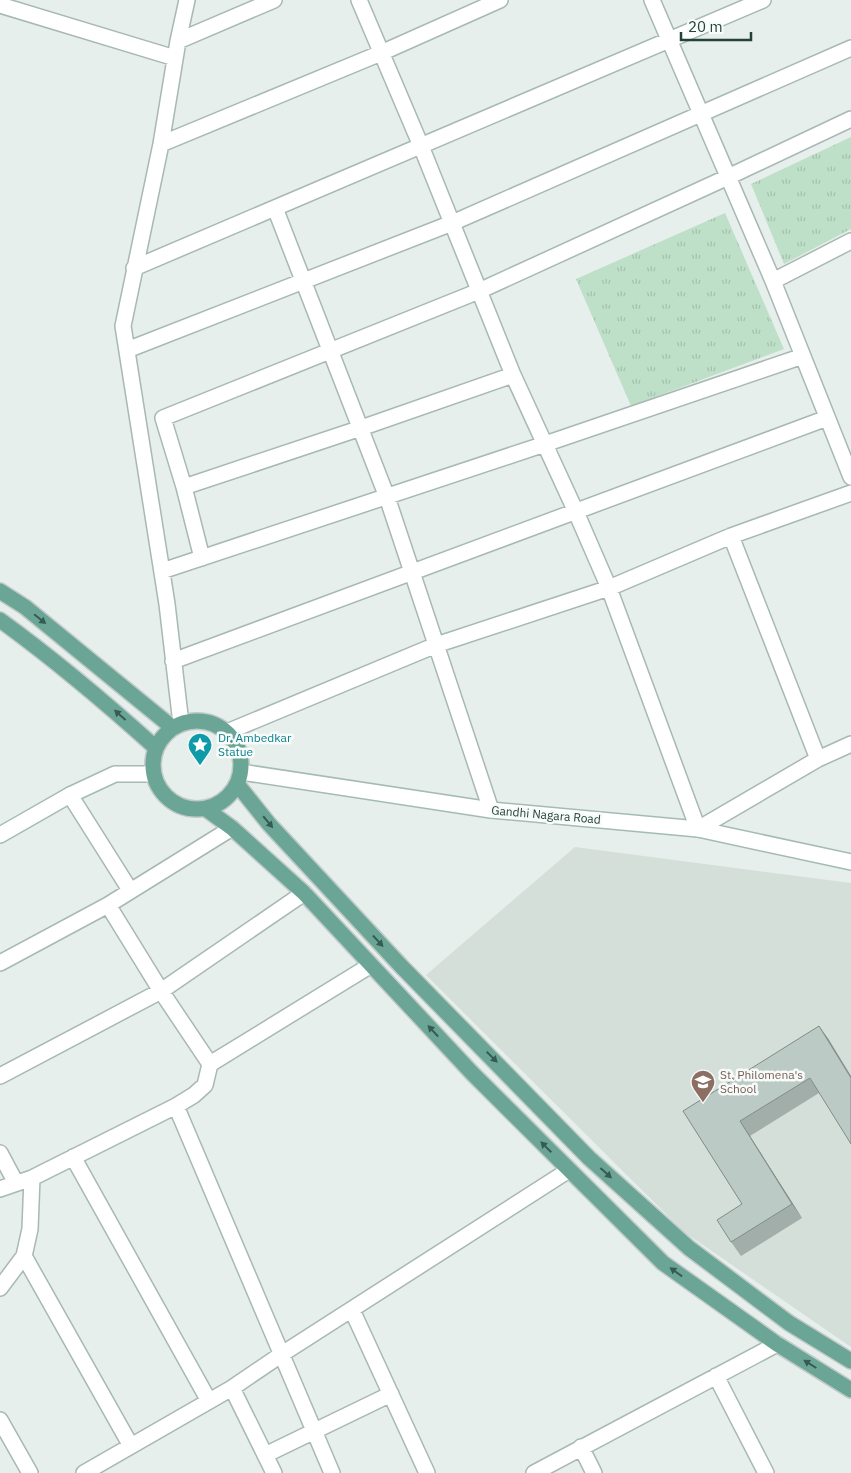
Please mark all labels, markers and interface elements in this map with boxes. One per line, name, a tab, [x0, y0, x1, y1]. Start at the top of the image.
scale bar	[681, 10, 751, 42]
text: 20 m	[688, 17, 723, 36]
one-way arrow	[33, 614, 46, 625]
one-way arrow	[114, 709, 126, 721]
place label: Dr. Ambedkar Statue	[218, 730, 292, 759]
place icon: Dr. Ambedkar Statue	[187, 732, 213, 766]
street label: Gandhi Nagara Road	[491, 802, 601, 827]
one-way arrow	[262, 815, 273, 828]
one-way arrow	[372, 935, 384, 947]
one-way arrow	[427, 1025, 439, 1037]
one-way arrow	[486, 1051, 498, 1063]
place label: St. Philomena's School	[720, 1067, 803, 1096]
school or university icon: St. Philomena's School	[690, 1069, 716, 1103]
one-way arrow	[540, 1141, 552, 1153]
one-way arrow	[600, 1167, 612, 1179]
one-way arrow	[669, 1267, 683, 1277]
one-way arrow	[803, 1360, 816, 1369]

